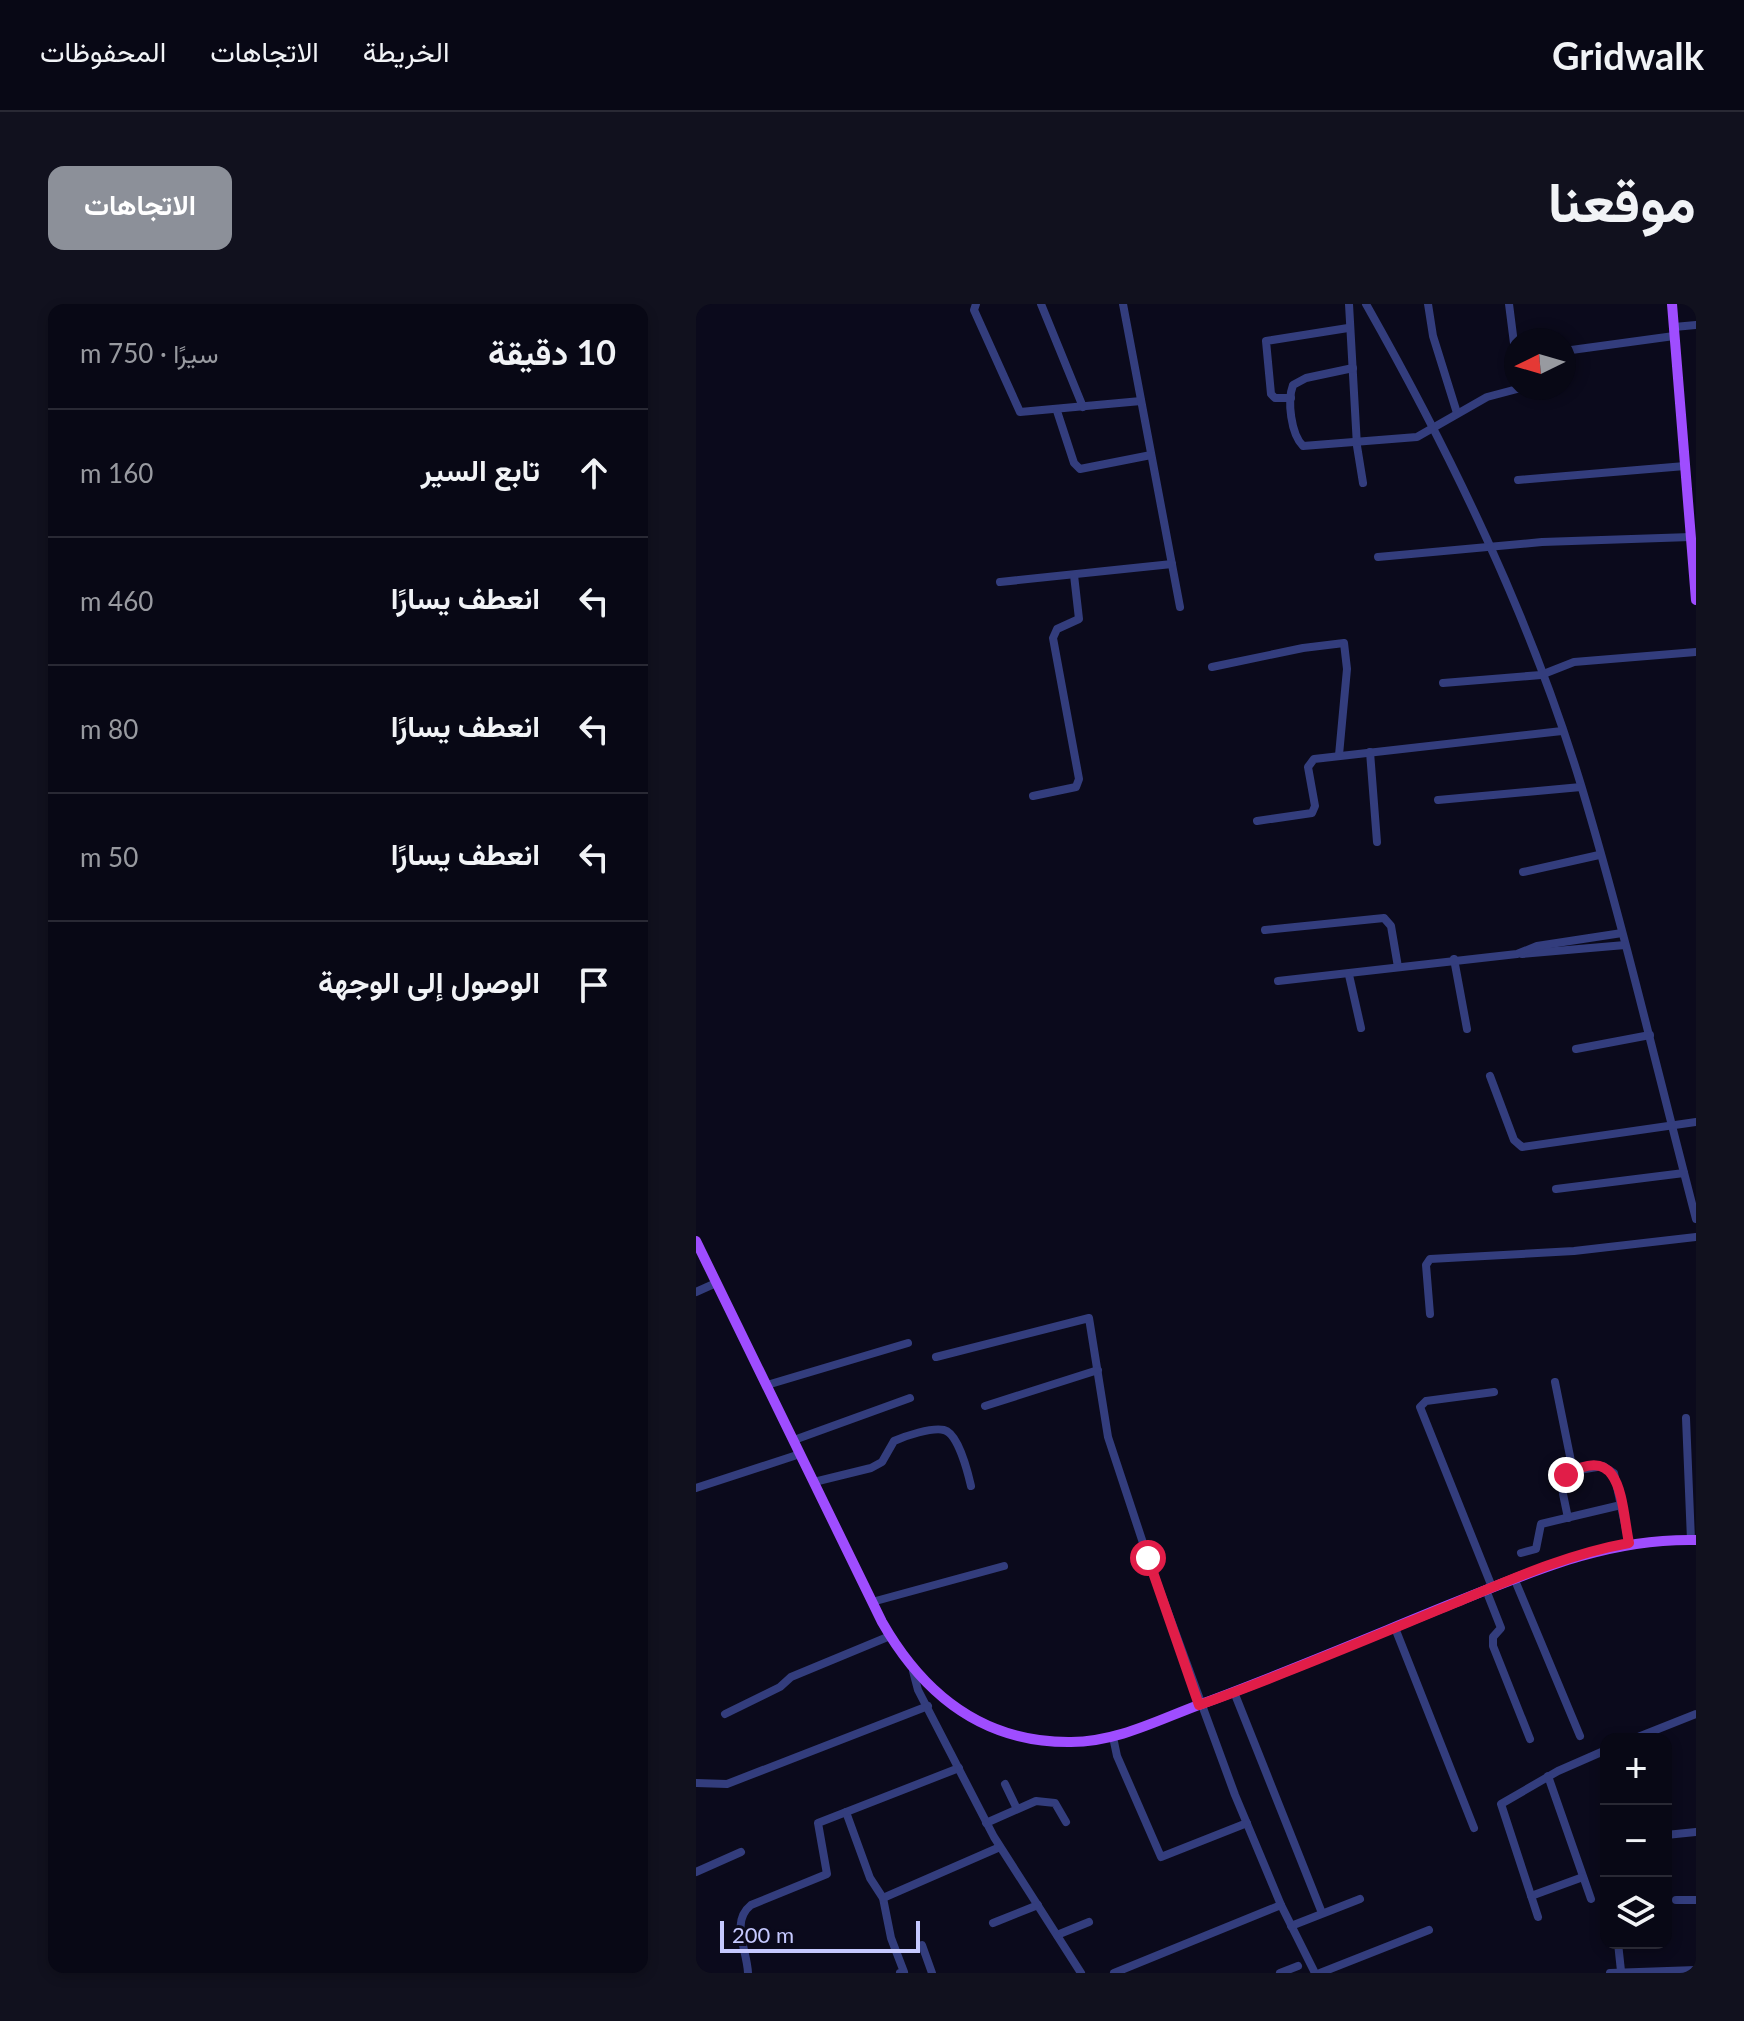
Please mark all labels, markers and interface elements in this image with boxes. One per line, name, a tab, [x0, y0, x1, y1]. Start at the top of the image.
text: Gridwalk	[1552, 32, 1704, 78]
text: المحفوظات	[40, 34, 166, 68]
text: الاتجاهات	[210, 34, 319, 68]
text: الخريطة	[363, 34, 449, 68]
button: الاتجاهات	[48, 166, 232, 250]
text: موقعنا	[1548, 167, 1696, 234]
north arrow	[1504, 328, 1576, 400]
text: 10 دقيقة	[488, 331, 616, 372]
text: سيرًا · 750 m	[80, 337, 219, 369]
text: تابع السير	[421, 451, 540, 487]
icon: ahead	[572, 451, 616, 495]
text: 160 m	[80, 457, 153, 489]
text: انعطف يسارًا	[391, 579, 540, 615]
icon: left	[572, 579, 616, 623]
text: 460 m	[80, 585, 153, 617]
text: انعطف يسارًا	[391, 707, 540, 743]
icon: left	[572, 707, 616, 751]
text: 80 m	[80, 713, 138, 745]
text: انعطف يسارًا	[391, 835, 540, 871]
icon: left	[572, 835, 616, 879]
text: 50 m	[80, 841, 138, 873]
text: الوصول إلى الوجهة	[318, 963, 540, 999]
icon: arrive	[572, 963, 616, 1007]
route end	[1548, 1457, 1584, 1493]
route start	[1130, 1540, 1166, 1576]
map controls	[1600, 1733, 1672, 1949]
button: +	[1600, 1733, 1672, 1805]
button: −	[1600, 1805, 1672, 1877]
button: layers	[1600, 1877, 1672, 1949]
scale bar	[720, 1917, 920, 1953]
text: 200 m	[732, 1921, 794, 1948]

